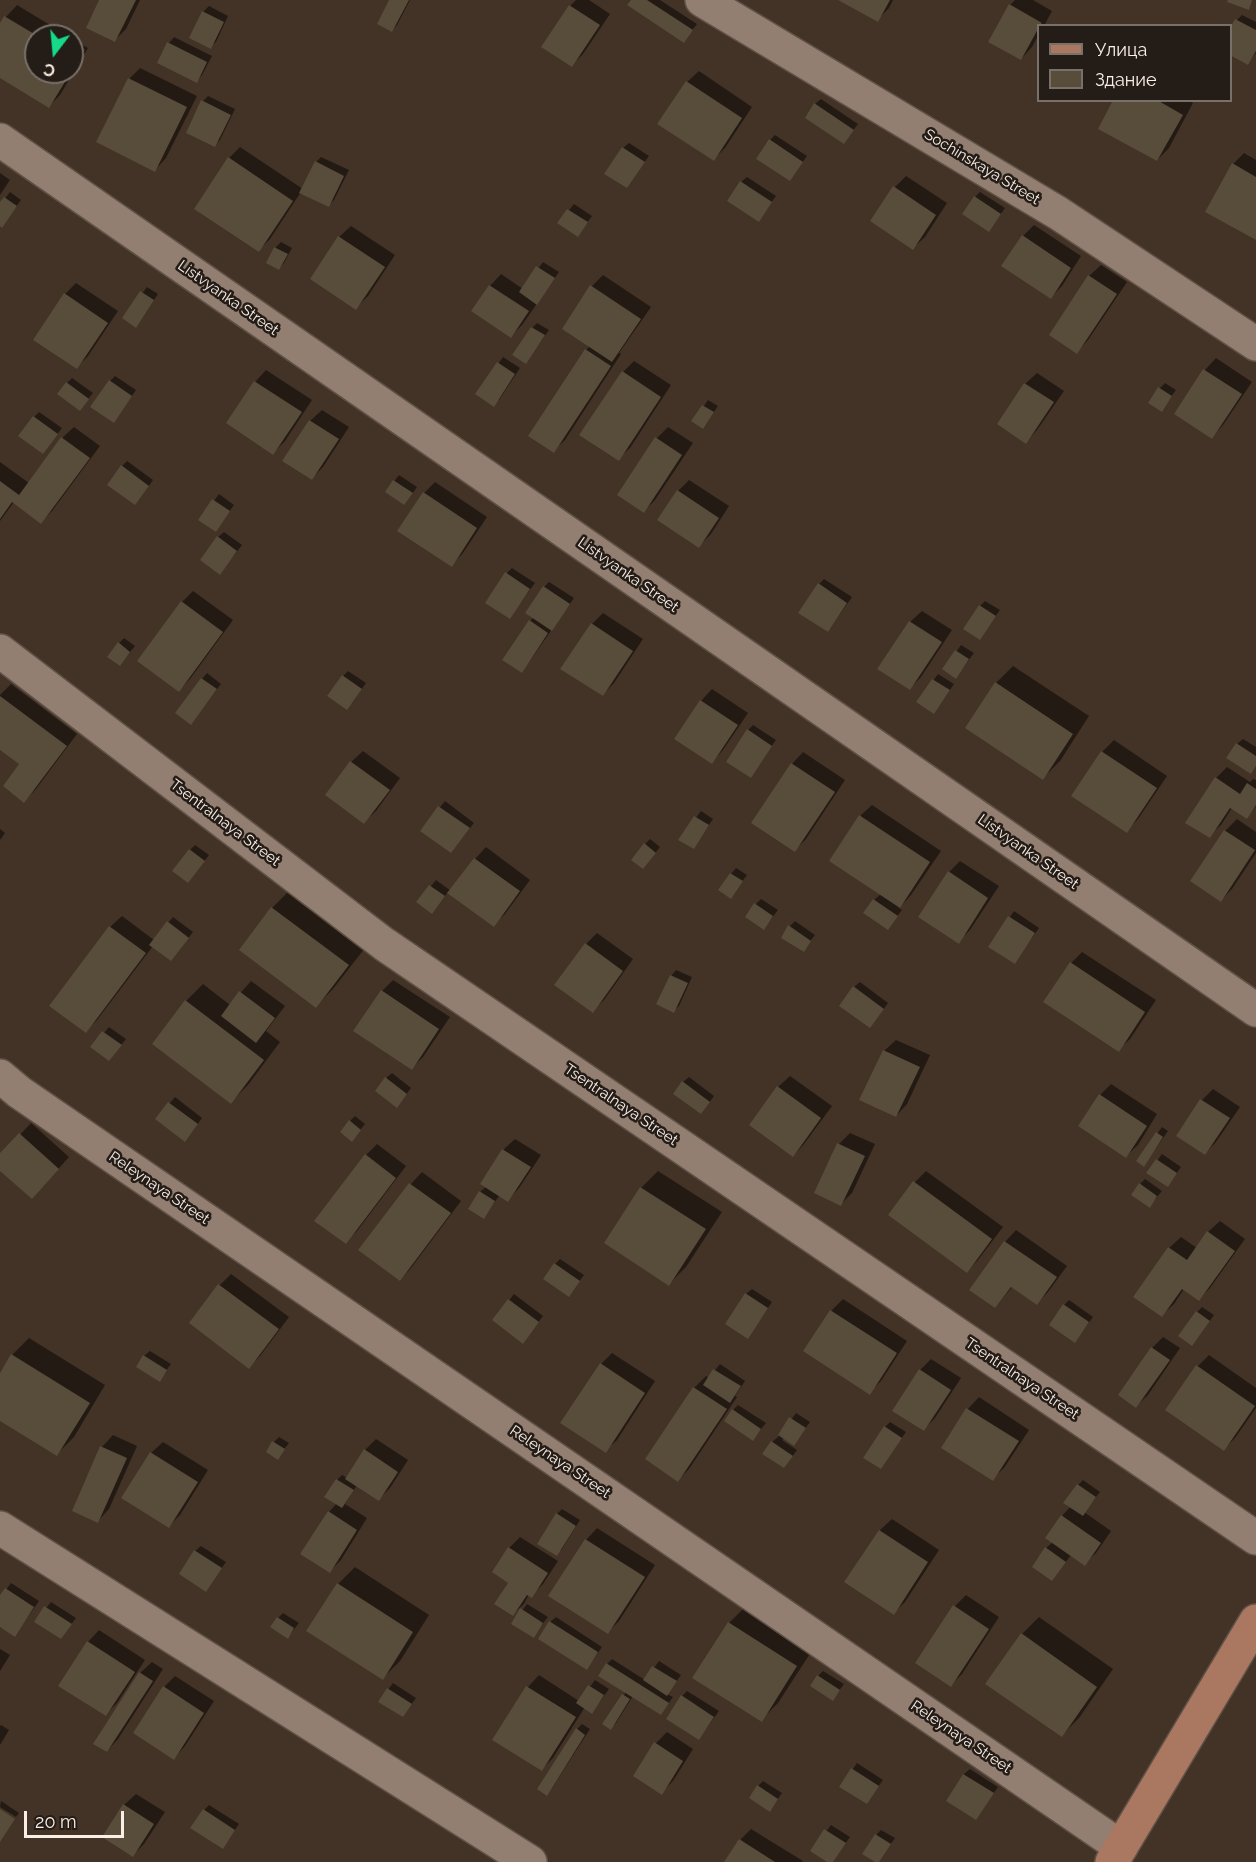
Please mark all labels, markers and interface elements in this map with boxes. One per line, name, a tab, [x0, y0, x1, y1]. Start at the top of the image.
north arrow	[24, 24, 84, 84]
legend	[1037, 24, 1232, 102]
text: Улица	[1095, 39, 1147, 60]
text: С	[42, 59, 57, 81]
text: Здание	[1095, 69, 1157, 90]
street label: Sochinskaya Street	[921, 125, 1043, 209]
street label: Listvyanka Street	[174, 257, 282, 339]
street label: Listvyanka Street	[574, 534, 682, 616]
street label: Tsentralnaya Street	[166, 776, 284, 870]
street label: Listvyanka Street	[974, 811, 1082, 893]
street label: Tsentralnaya Street	[561, 1060, 681, 1150]
street label: Releynaya Street	[105, 1148, 213, 1228]
street label: Tsentralnaya Street	[962, 1334, 1082, 1424]
street label: Releynaya Street	[506, 1422, 614, 1502]
street label: Releynaya Street	[907, 1697, 1015, 1777]
scale bar	[27, 1799, 128, 1837]
text: 20 m	[35, 1811, 77, 1832]

